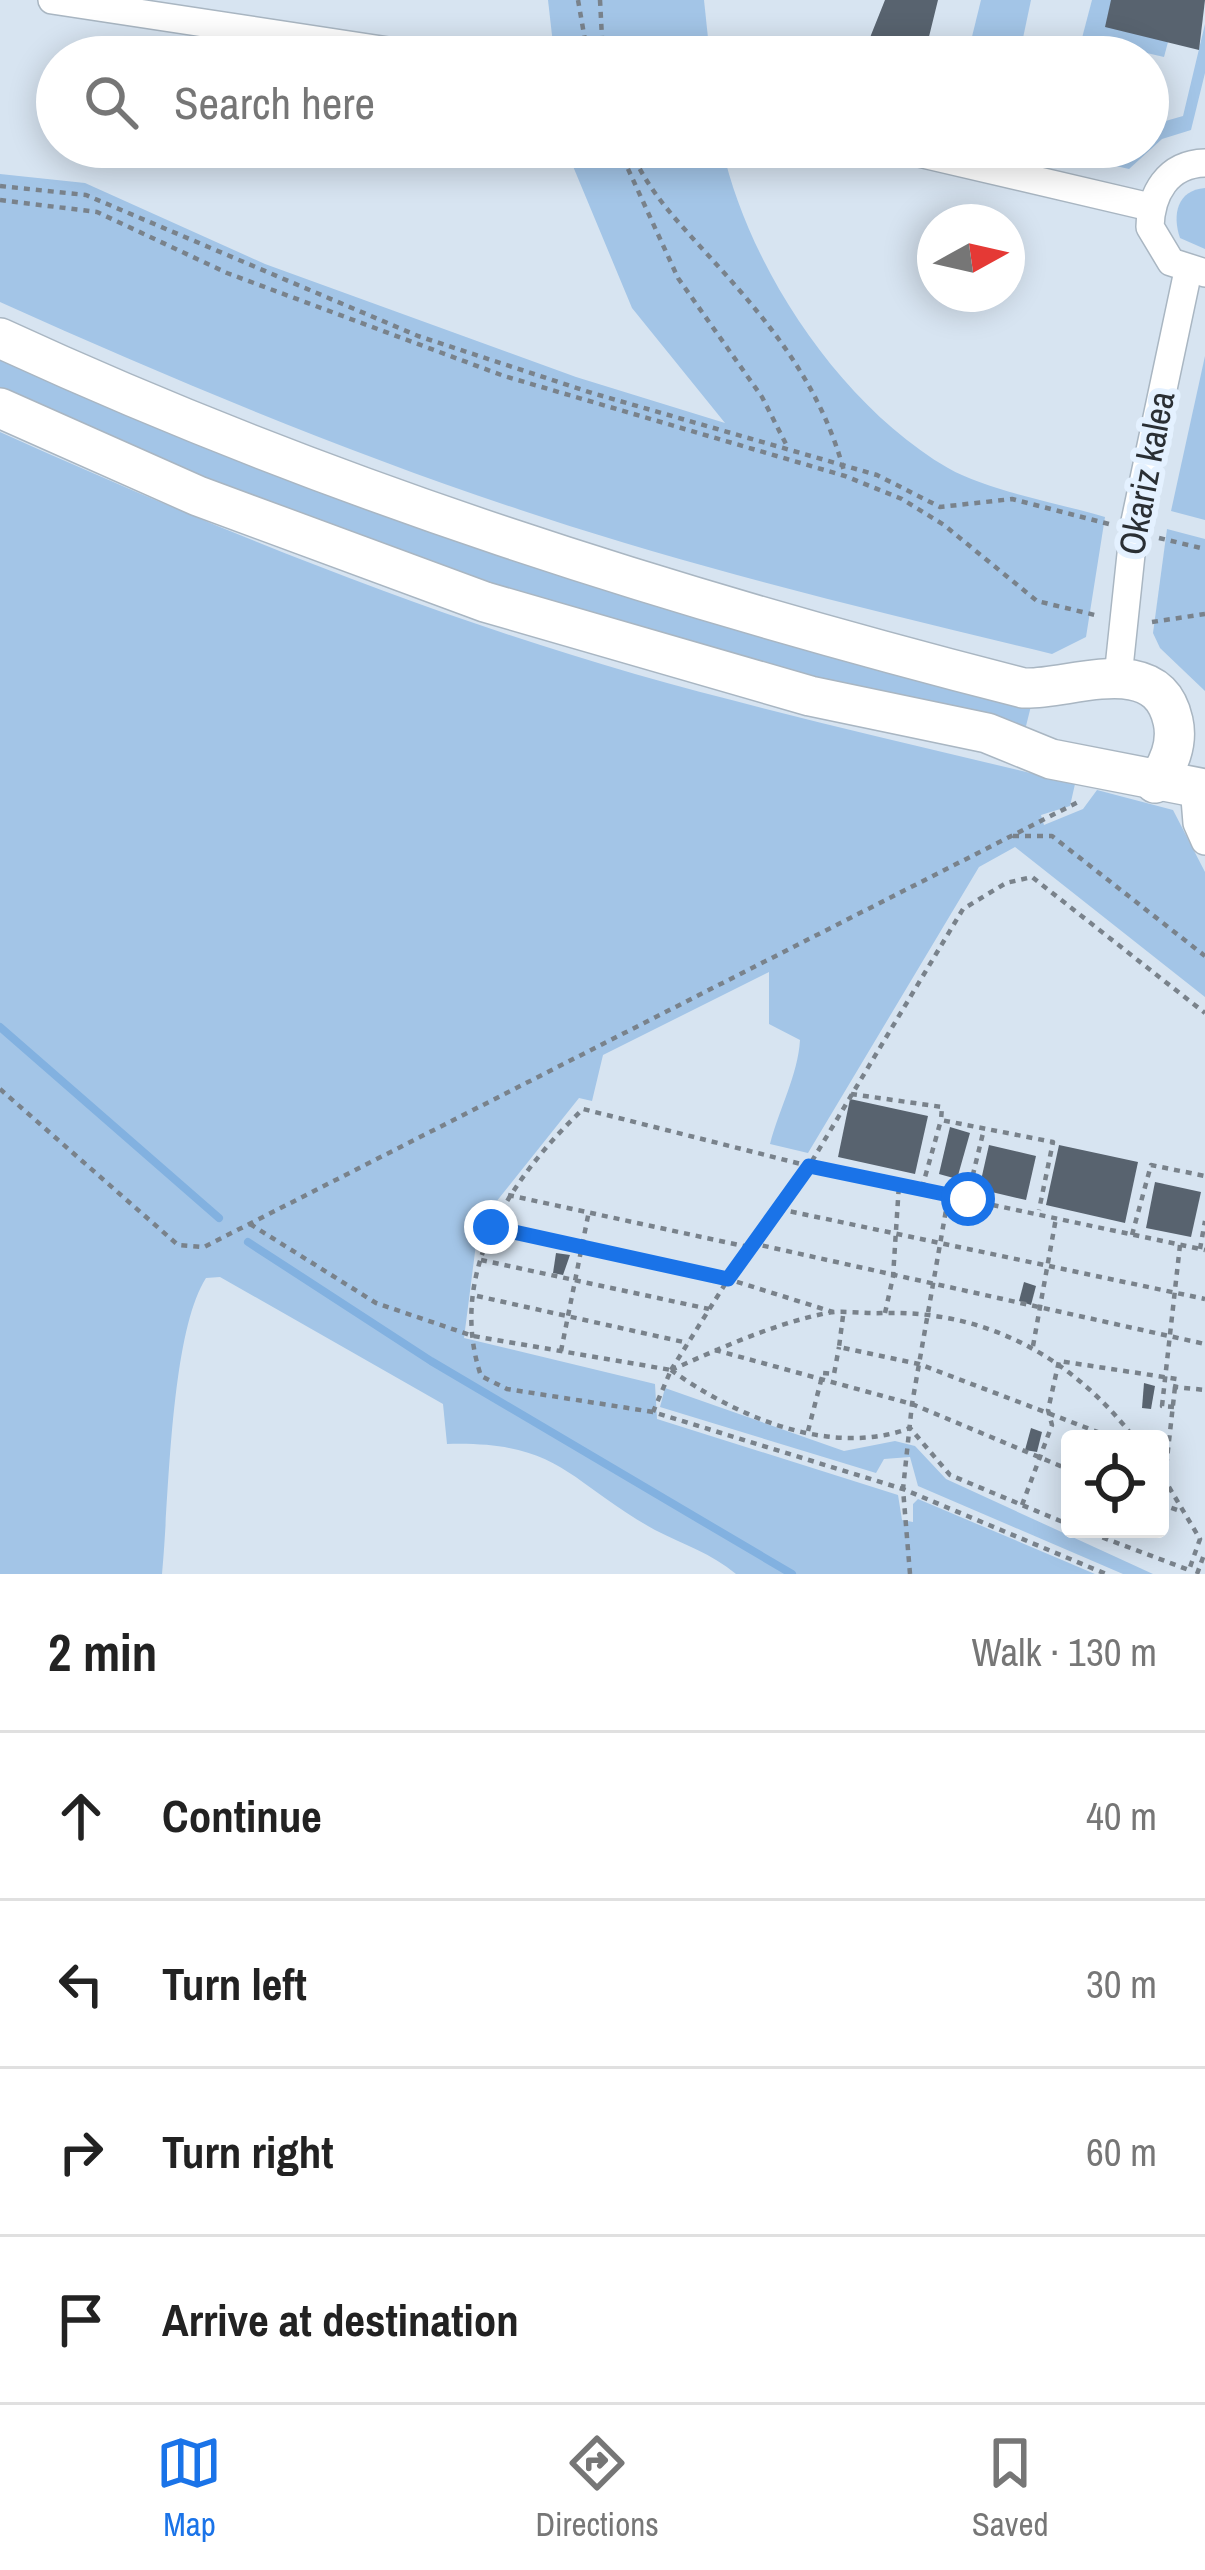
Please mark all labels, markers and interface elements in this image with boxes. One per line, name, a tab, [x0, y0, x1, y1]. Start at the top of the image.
search box	[36, 36, 1169, 168]
icon: search	[78, 69, 144, 135]
text: Search here	[174, 72, 375, 133]
north arrow	[917, 204, 1025, 312]
street label: Okariz kalea	[1107, 387, 1185, 559]
route start	[941, 1172, 995, 1226]
route end	[464, 1200, 518, 1254]
map controls	[1061, 1430, 1169, 1538]
button: locate	[1061, 1430, 1169, 1538]
text: 2 min	[48, 1618, 157, 1687]
text: Walk · 130 m	[972, 1626, 1157, 1678]
icon: ahead	[48, 1783, 114, 1849]
text: Continue	[162, 1785, 322, 1846]
text: 40 m	[1086, 1790, 1157, 1842]
icon: left	[48, 1951, 114, 2017]
text: Turn left	[162, 1953, 307, 2014]
text: 30 m	[1086, 1958, 1157, 2010]
icon: right	[48, 2119, 114, 2185]
text: Turn right	[162, 2121, 334, 2182]
text: 60 m	[1086, 2126, 1157, 2178]
icon: arrive	[48, 2287, 114, 2353]
text: Arrive at destination	[162, 2289, 519, 2350]
tab: Map	[156, 2430, 222, 2546]
tab: Directions	[535, 2430, 659, 2546]
tab: Saved	[972, 2430, 1048, 2546]

